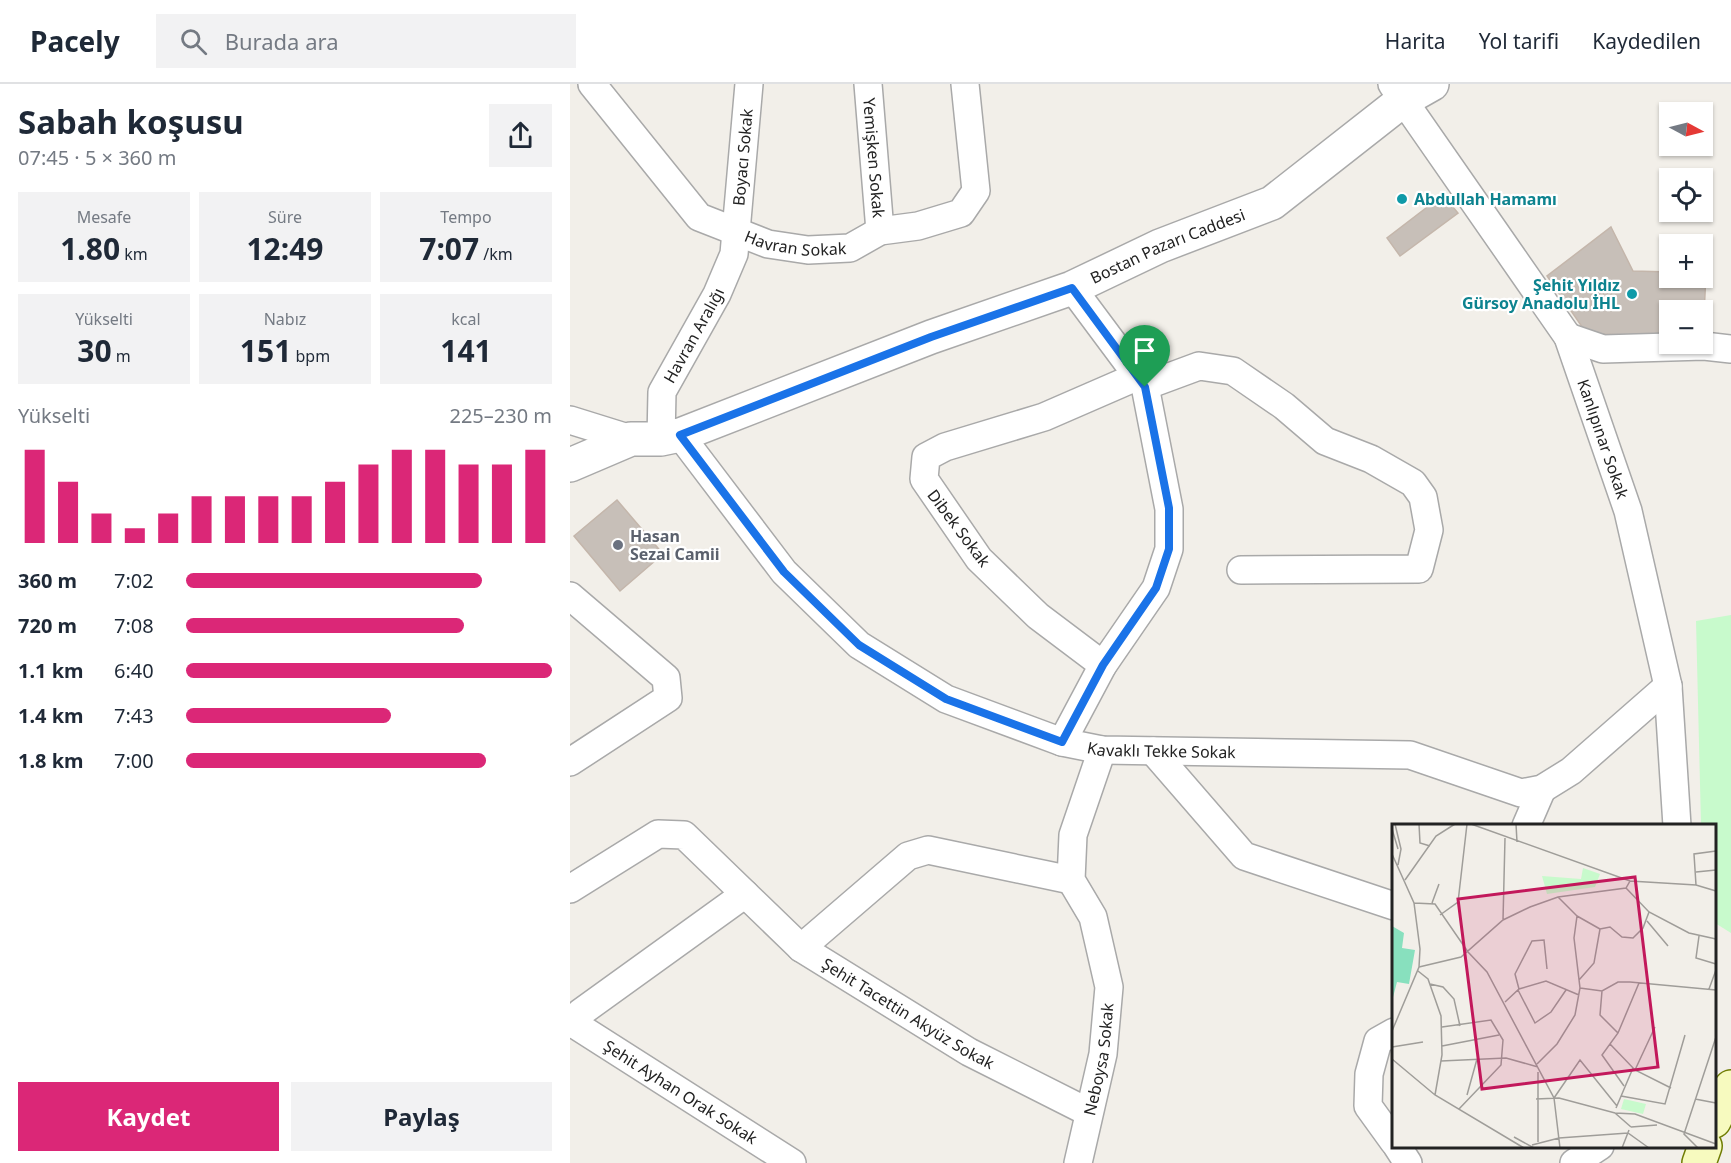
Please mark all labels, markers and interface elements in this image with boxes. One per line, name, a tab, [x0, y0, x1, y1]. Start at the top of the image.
search box	[156, 14, 576, 68]
text: Pacely	[30, 22, 120, 60]
icon: search	[177, 25, 210, 58]
text: Burada ara	[225, 26, 338, 56]
text: Harita	[1385, 27, 1446, 55]
text: Yol tarifi	[1479, 27, 1559, 55]
text: Kaydedilen	[1592, 27, 1701, 55]
street label: Yemişken Sokak	[858, 97, 890, 219]
text: Sabah koşusu	[18, 99, 244, 144]
north arrow	[1659, 102, 1713, 156]
map controls	[1659, 102, 1713, 354]
button: share	[489, 104, 552, 167]
street label: Boyacı Sokak	[727, 107, 758, 207]
text: 07:45 · 5 × 360 m	[18, 144, 176, 171]
button: locate	[1659, 168, 1713, 222]
place label: Abdullah Hamamı	[1414, 188, 1557, 210]
marker: Abdullah Hamamı	[1395, 192, 1409, 206]
street label: Bostan Pazarı Caddesi	[1087, 203, 1248, 289]
text: Mesafe	[77, 206, 131, 228]
text: Süre	[268, 206, 302, 228]
text: Tempo	[440, 206, 492, 228]
street label: Havran Sokak	[741, 225, 847, 261]
text: 1.80	[60, 228, 120, 269]
text: 12:49	[246, 228, 324, 269]
text: 7:07	[419, 228, 479, 269]
button: +	[1659, 234, 1713, 288]
text: km	[120, 243, 148, 265]
text: /km	[479, 243, 513, 265]
place label: Şehit Yıldız Gürsoy Anadolu İHL	[1462, 274, 1620, 314]
street label: Havran Aralığı	[658, 284, 729, 387]
marker: Şehit Yıldız Gürsoy Anadolu İHL	[1625, 287, 1639, 301]
button: −	[1659, 300, 1713, 354]
text: Yükselti	[75, 308, 133, 330]
text: Nabız	[264, 308, 306, 330]
text: kcal	[451, 308, 481, 330]
pin	[1119, 325, 1170, 387]
text: 30	[77, 330, 112, 371]
text: 151	[240, 330, 291, 371]
text: 141	[440, 330, 492, 371]
icon: arrive	[1128, 334, 1161, 367]
text: m	[112, 345, 131, 367]
text: bpm	[291, 345, 330, 367]
street label: Kanlıpınar Sokak	[1572, 376, 1634, 502]
text: Yükselti	[18, 402, 90, 429]
text: 225–230 m	[449, 402, 552, 429]
street label: Dibek Sokak	[923, 485, 996, 572]
place label: Hasan Sezai Camii	[630, 525, 720, 565]
marker: Hasan Sezai Camii	[611, 538, 625, 552]
text: 360 m	[18, 567, 77, 594]
text: 7:02	[114, 567, 154, 594]
text: 720 m	[18, 612, 77, 639]
text: 7:08	[114, 612, 154, 639]
text: 1.1 km	[18, 657, 84, 684]
text: 6:40	[114, 657, 154, 684]
text: 1.4 km	[18, 702, 84, 729]
text: 7:43	[114, 702, 154, 729]
street label: Kavaklı Tekke Sokak	[1085, 736, 1236, 763]
text: 1.8 km	[18, 747, 84, 774]
text: 7:00	[114, 747, 154, 774]
inset map	[1392, 824, 1716, 1148]
street label: Şehit Tacettin Akyüz Sokak	[818, 953, 998, 1074]
street label: Neboysa Sokak	[1078, 1002, 1119, 1118]
street label: Şehit Ayhan Orak Sokak	[600, 1035, 762, 1149]
button: Kaydet	[18, 1082, 279, 1151]
button: Paylaş	[291, 1082, 552, 1151]

